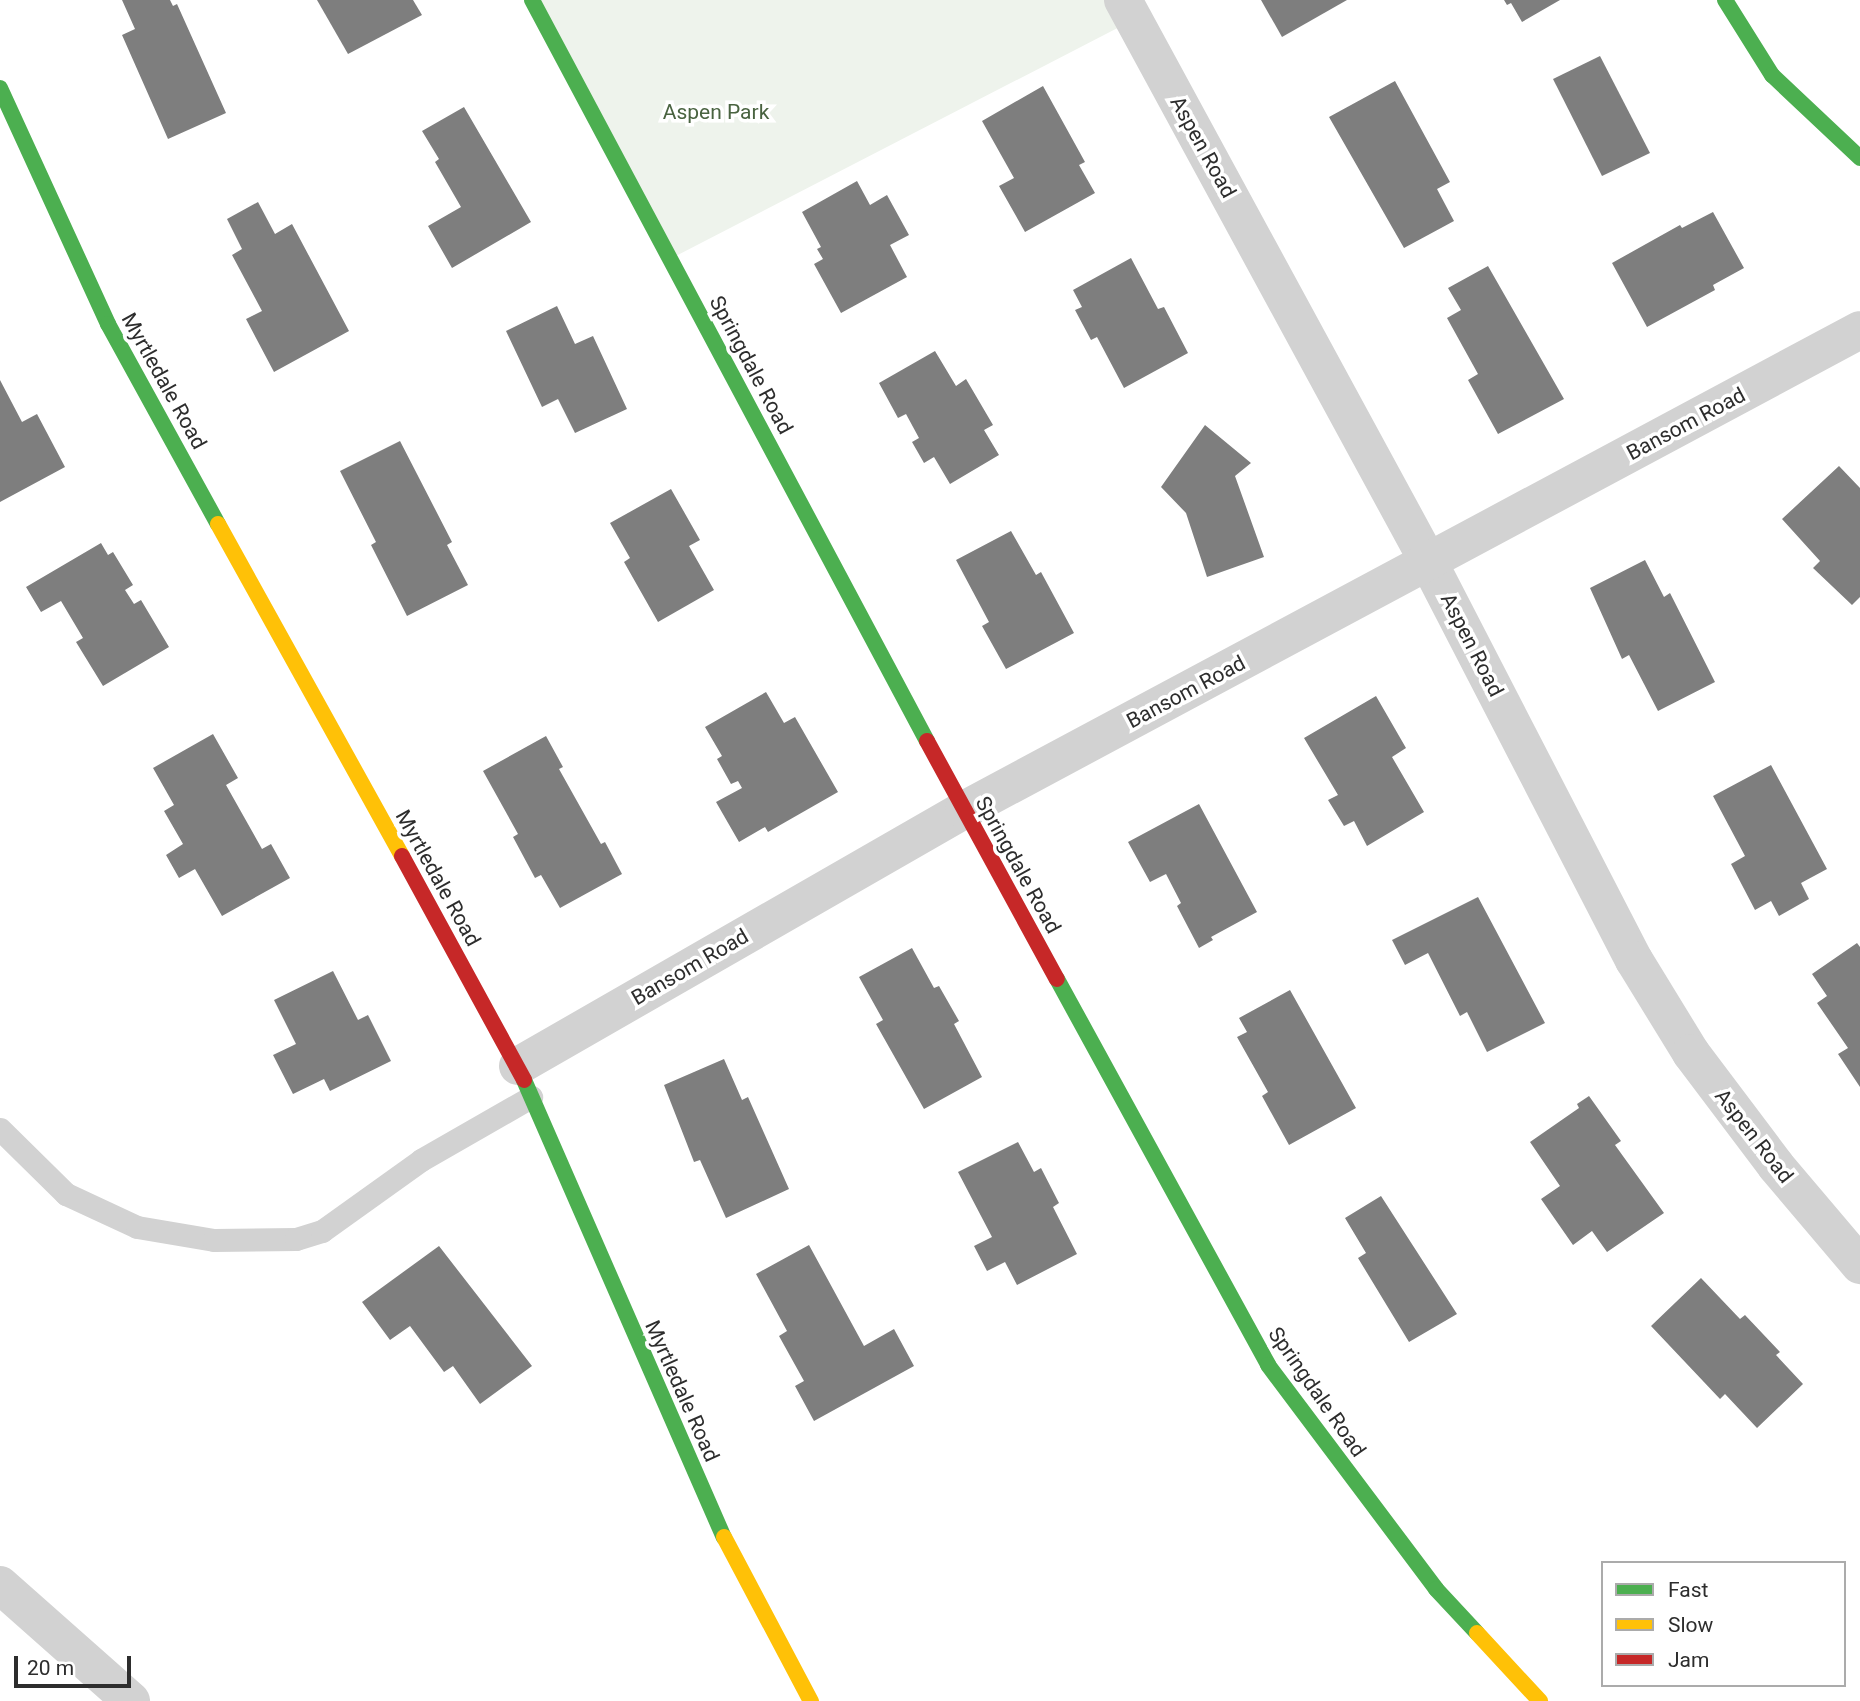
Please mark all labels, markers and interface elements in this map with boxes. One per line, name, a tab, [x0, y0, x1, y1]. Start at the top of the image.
street label: Aspen Road	[1165, 92, 1241, 202]
park label: Aspen Park	[663, 99, 769, 125]
street label: Springdale Road	[704, 292, 798, 438]
street label: Myrtledale Road	[116, 308, 212, 454]
street label: Bansom Road	[1622, 382, 1750, 466]
street label: Aspen Road	[1435, 589, 1509, 701]
street label: Bansom Road	[1122, 650, 1250, 734]
street label: Springdale Road	[970, 792, 1066, 938]
street label: Myrtledale Road	[390, 805, 486, 951]
street label: Bansom Road	[627, 923, 753, 1011]
street label: Aspen Road	[1709, 1084, 1799, 1188]
street label: Myrtledale Road	[640, 1316, 724, 1466]
street label: Springdale Road	[1263, 1322, 1371, 1462]
legend	[1601, 1561, 1846, 1687]
text: Fast	[1668, 1578, 1708, 1602]
text: Slow	[1668, 1613, 1713, 1637]
scale bar	[18, 1642, 135, 1686]
text: Jam	[1668, 1648, 1709, 1672]
text: 20 m	[27, 1656, 74, 1680]

